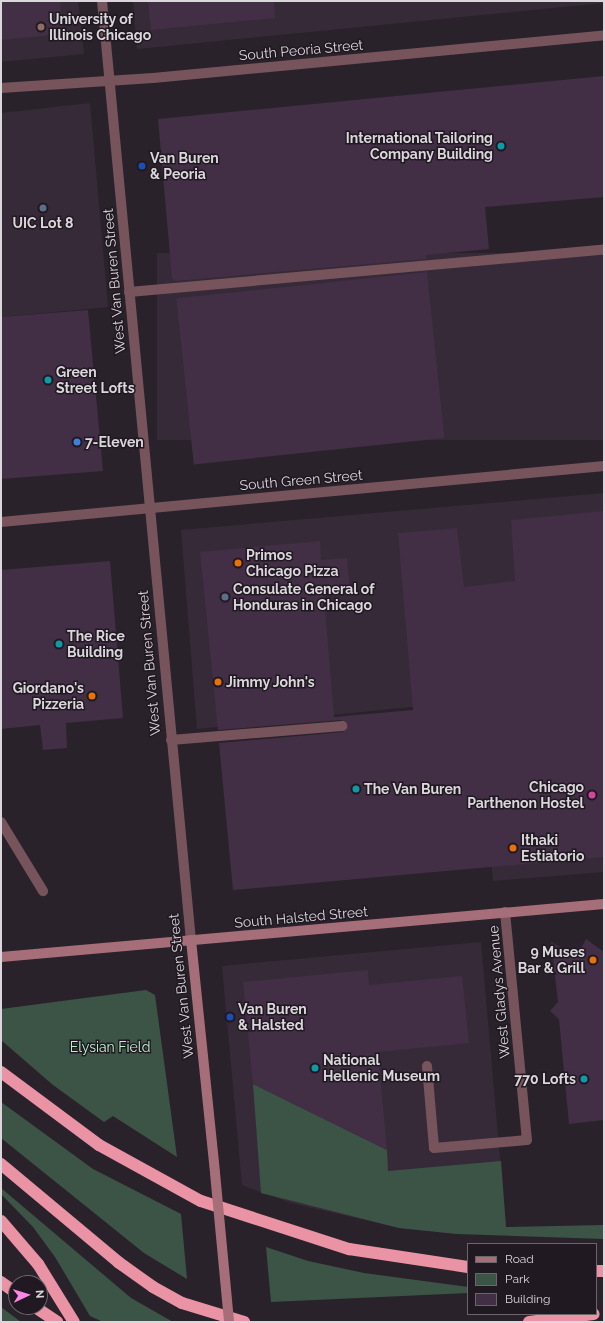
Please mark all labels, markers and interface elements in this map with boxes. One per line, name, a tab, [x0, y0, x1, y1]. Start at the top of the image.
place label: University of Illinois Chicago	[49, 11, 151, 44]
marker: University of Illinois Chicago	[36, 22, 46, 32]
street label: South Peoria Street	[238, 36, 364, 64]
place label: International Tailoring Company Building	[345, 130, 493, 162]
marker: International Tailoring Company Building	[496, 141, 506, 151]
place label: Van Buren & Peoria	[150, 150, 219, 182]
marker: Van Buren & Peoria	[137, 161, 147, 171]
marker: UIC Lot 8	[38, 203, 48, 213]
street label: West Van Buren Street	[99, 207, 129, 355]
place label: UIC Lot 8	[12, 215, 74, 231]
place label: Green Street Lofts	[56, 364, 135, 396]
marker: Green Street Lofts	[43, 375, 53, 385]
place label: 7-Eleven	[85, 434, 144, 450]
marker: 7-Eleven	[72, 437, 82, 447]
street label: South Green Street	[239, 466, 363, 494]
place label: Primos Chicago Pizza	[246, 547, 338, 580]
marker: Primos Chicago Pizza	[233, 558, 243, 568]
place label: Consulate General of Honduras in Chicago	[233, 581, 375, 614]
street label: West Van Buren Street	[134, 589, 164, 737]
marker: Consulate General of Honduras in Chicago	[220, 592, 230, 602]
place label: The Rice Building	[67, 628, 125, 660]
marker: The Rice Building	[54, 639, 64, 649]
place label: Jimmy John's	[226, 674, 316, 690]
marker: Jimmy John's	[213, 677, 223, 687]
place label: Giordano's Pizzeria	[13, 680, 84, 712]
marker: Giordano's Pizzeria	[87, 691, 97, 701]
place label: Chicago Parthenon Hostel	[467, 779, 584, 812]
place label: The Van Buren	[364, 781, 462, 797]
marker: The Van Buren	[351, 784, 361, 794]
marker: Chicago Parthenon Hostel	[587, 790, 597, 800]
place label: Ithaki Estiatorio	[521, 832, 584, 864]
marker: Ithaki Estiatorio	[508, 843, 518, 853]
street label: South Halsted Street	[234, 903, 368, 931]
street label: West Van Buren Street	[165, 912, 197, 1060]
street label: West Gladys Avenue	[485, 925, 513, 1059]
place label: 9 Muses Bar & Grill	[517, 944, 585, 976]
marker: 9 Muses Bar & Grill	[588, 955, 598, 965]
place label: Van Buren & Halsted	[238, 1001, 307, 1034]
marker: Van Buren & Halsted	[225, 1012, 235, 1022]
park label: Elysian Field	[70, 1039, 150, 1055]
place label: National Hellenic Museum	[323, 1052, 440, 1084]
marker: National Hellenic Museum	[310, 1063, 320, 1073]
place label: 770 Lofts	[514, 1071, 576, 1087]
marker: 770 Lofts	[579, 1074, 589, 1084]
legend	[467, 1243, 597, 1315]
text: Road	[505, 1252, 534, 1266]
text: Park	[505, 1272, 530, 1286]
north arrow	[8, 1275, 48, 1315]
text: N	[33, 1290, 46, 1299]
text: Building	[505, 1292, 551, 1306]

